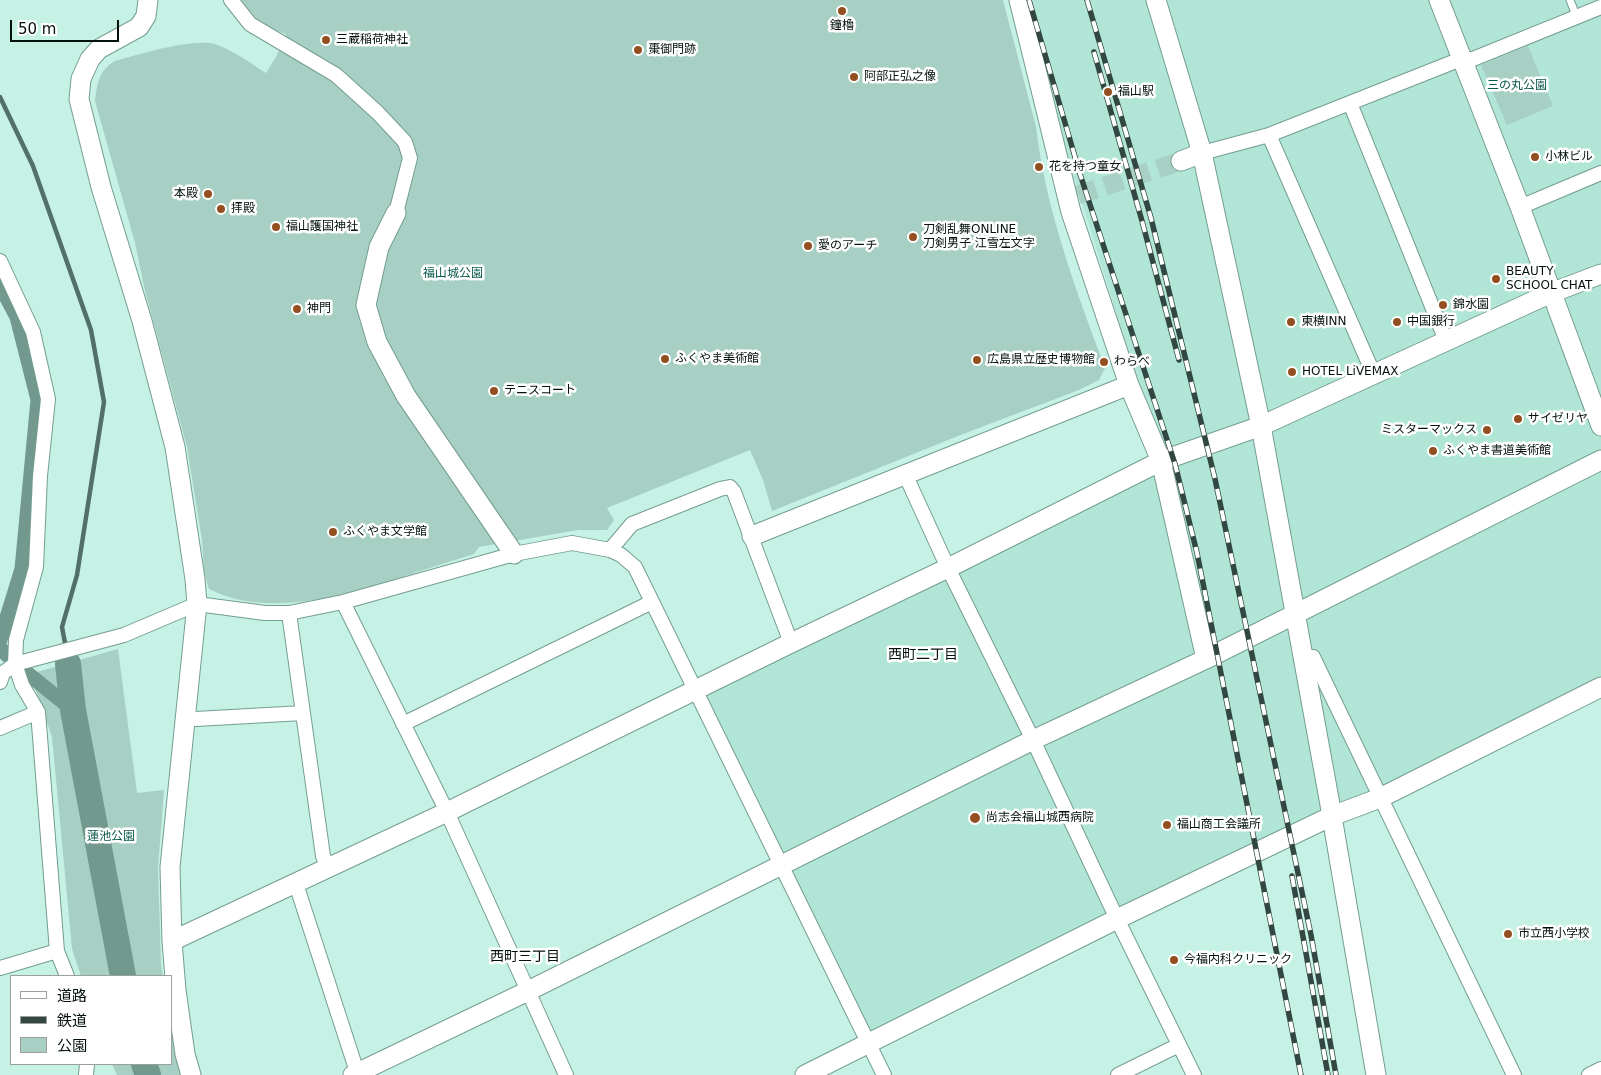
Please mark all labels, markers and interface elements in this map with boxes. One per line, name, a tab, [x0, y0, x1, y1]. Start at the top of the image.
marker: 鐘櫓	[836, 5, 848, 17]
scale bar	[12, 10, 121, 42]
place label: 鐘櫓	[830, 19, 854, 33]
text: 50 m	[18, 20, 56, 38]
place label: 三蔵稲荷神社	[336, 33, 408, 47]
marker: 三蔵稲荷神社	[320, 34, 332, 46]
place label: 棗御門跡	[648, 43, 696, 57]
marker: 棗御門跡	[632, 44, 644, 56]
place label: 阿部正弘之像	[864, 70, 936, 84]
marker: 阿部正弘之像	[848, 71, 860, 83]
park label: 三の丸公園	[1487, 79, 1547, 93]
place label: 福山駅	[1118, 85, 1154, 99]
marker: 福山駅	[1102, 86, 1114, 98]
place label: 小林ビル	[1545, 150, 1593, 164]
marker: 小林ビル	[1529, 151, 1541, 163]
place label: 花を持つ童女	[1049, 160, 1121, 174]
marker: 花を持つ童女	[1033, 161, 1045, 173]
place label: 本殿	[174, 187, 198, 201]
marker: 本殿	[202, 188, 214, 200]
place label: 拝殿	[231, 202, 255, 216]
marker: 拝殿	[215, 203, 227, 215]
place label: 福山護国神社	[286, 220, 358, 234]
marker: 福山護国神社	[270, 221, 282, 233]
place label: 刀剣乱舞ONLINE 刀剣男子 江雪左文字	[923, 223, 1035, 251]
marker: 刀剣乱舞ONLINE 刀剣男子 江雪左文字	[907, 231, 919, 243]
place label: 愛のアーチ	[818, 239, 877, 253]
marker: 愛のアーチ	[802, 240, 814, 252]
place label: BEAUTY SCHOOL CHAT	[1506, 265, 1592, 293]
park label: 福山城公園	[423, 267, 483, 281]
marker: BEAUTY SCHOOL CHAT	[1490, 273, 1502, 285]
place label: 錦水園	[1453, 298, 1489, 312]
marker: 錦水園	[1437, 299, 1449, 311]
place label: 神門	[307, 302, 331, 316]
marker: 神門	[291, 303, 303, 315]
place label: 東横INN	[1301, 315, 1346, 329]
place label: 中国銀行	[1407, 315, 1455, 329]
marker: 東横INN	[1285, 316, 1297, 328]
marker: 中国銀行	[1391, 316, 1403, 328]
place label: ふくやま美術館	[675, 352, 759, 366]
marker: ふくやま美術館	[659, 353, 671, 365]
place label: 広島県立歴史博物館	[987, 353, 1095, 367]
marker: 広島県立歴史博物館	[971, 354, 983, 366]
place label: わらべ	[1114, 355, 1150, 369]
marker: わらべ	[1098, 356, 1110, 368]
place label: HOTEL LiVEMAX	[1302, 365, 1398, 379]
marker: HOTEL LiVEMAX	[1286, 366, 1298, 378]
place label: テニスコート	[504, 384, 576, 398]
marker: テニスコート	[488, 385, 500, 397]
place label: サイゼリヤ	[1528, 412, 1588, 426]
marker: サイゼリヤ	[1512, 413, 1524, 425]
place label: ミスターマックス	[1381, 423, 1477, 437]
marker: ミスターマックス	[1481, 424, 1493, 436]
place label: ふくやま書道美術館	[1443, 444, 1551, 458]
marker: ふくやま書道美術館	[1427, 445, 1439, 457]
place label: ふくやま文学館	[343, 525, 427, 539]
marker: ふくやま文学館	[327, 526, 339, 538]
district label: 西町二丁目	[888, 647, 958, 663]
marker: 尚志会福山城西病院	[968, 811, 982, 825]
place label: 尚志会福山城西病院	[986, 811, 1094, 825]
place label: 福山商工会議所	[1177, 818, 1261, 832]
marker: 福山商工会議所	[1161, 819, 1173, 831]
park label: 蓮池公園	[87, 830, 135, 844]
place label: 市立西小学校	[1518, 927, 1590, 941]
marker: 市立西小学校	[1502, 928, 1514, 940]
district label: 西町三丁目	[490, 949, 560, 965]
place label: 今福内科クリニック	[1184, 953, 1292, 967]
marker: 今福内科クリニック	[1168, 954, 1180, 966]
legend	[10, 975, 172, 1065]
text: 道路	[57, 987, 87, 1005]
text: 鉄道	[57, 1012, 87, 1030]
text: 公園	[57, 1037, 87, 1055]

